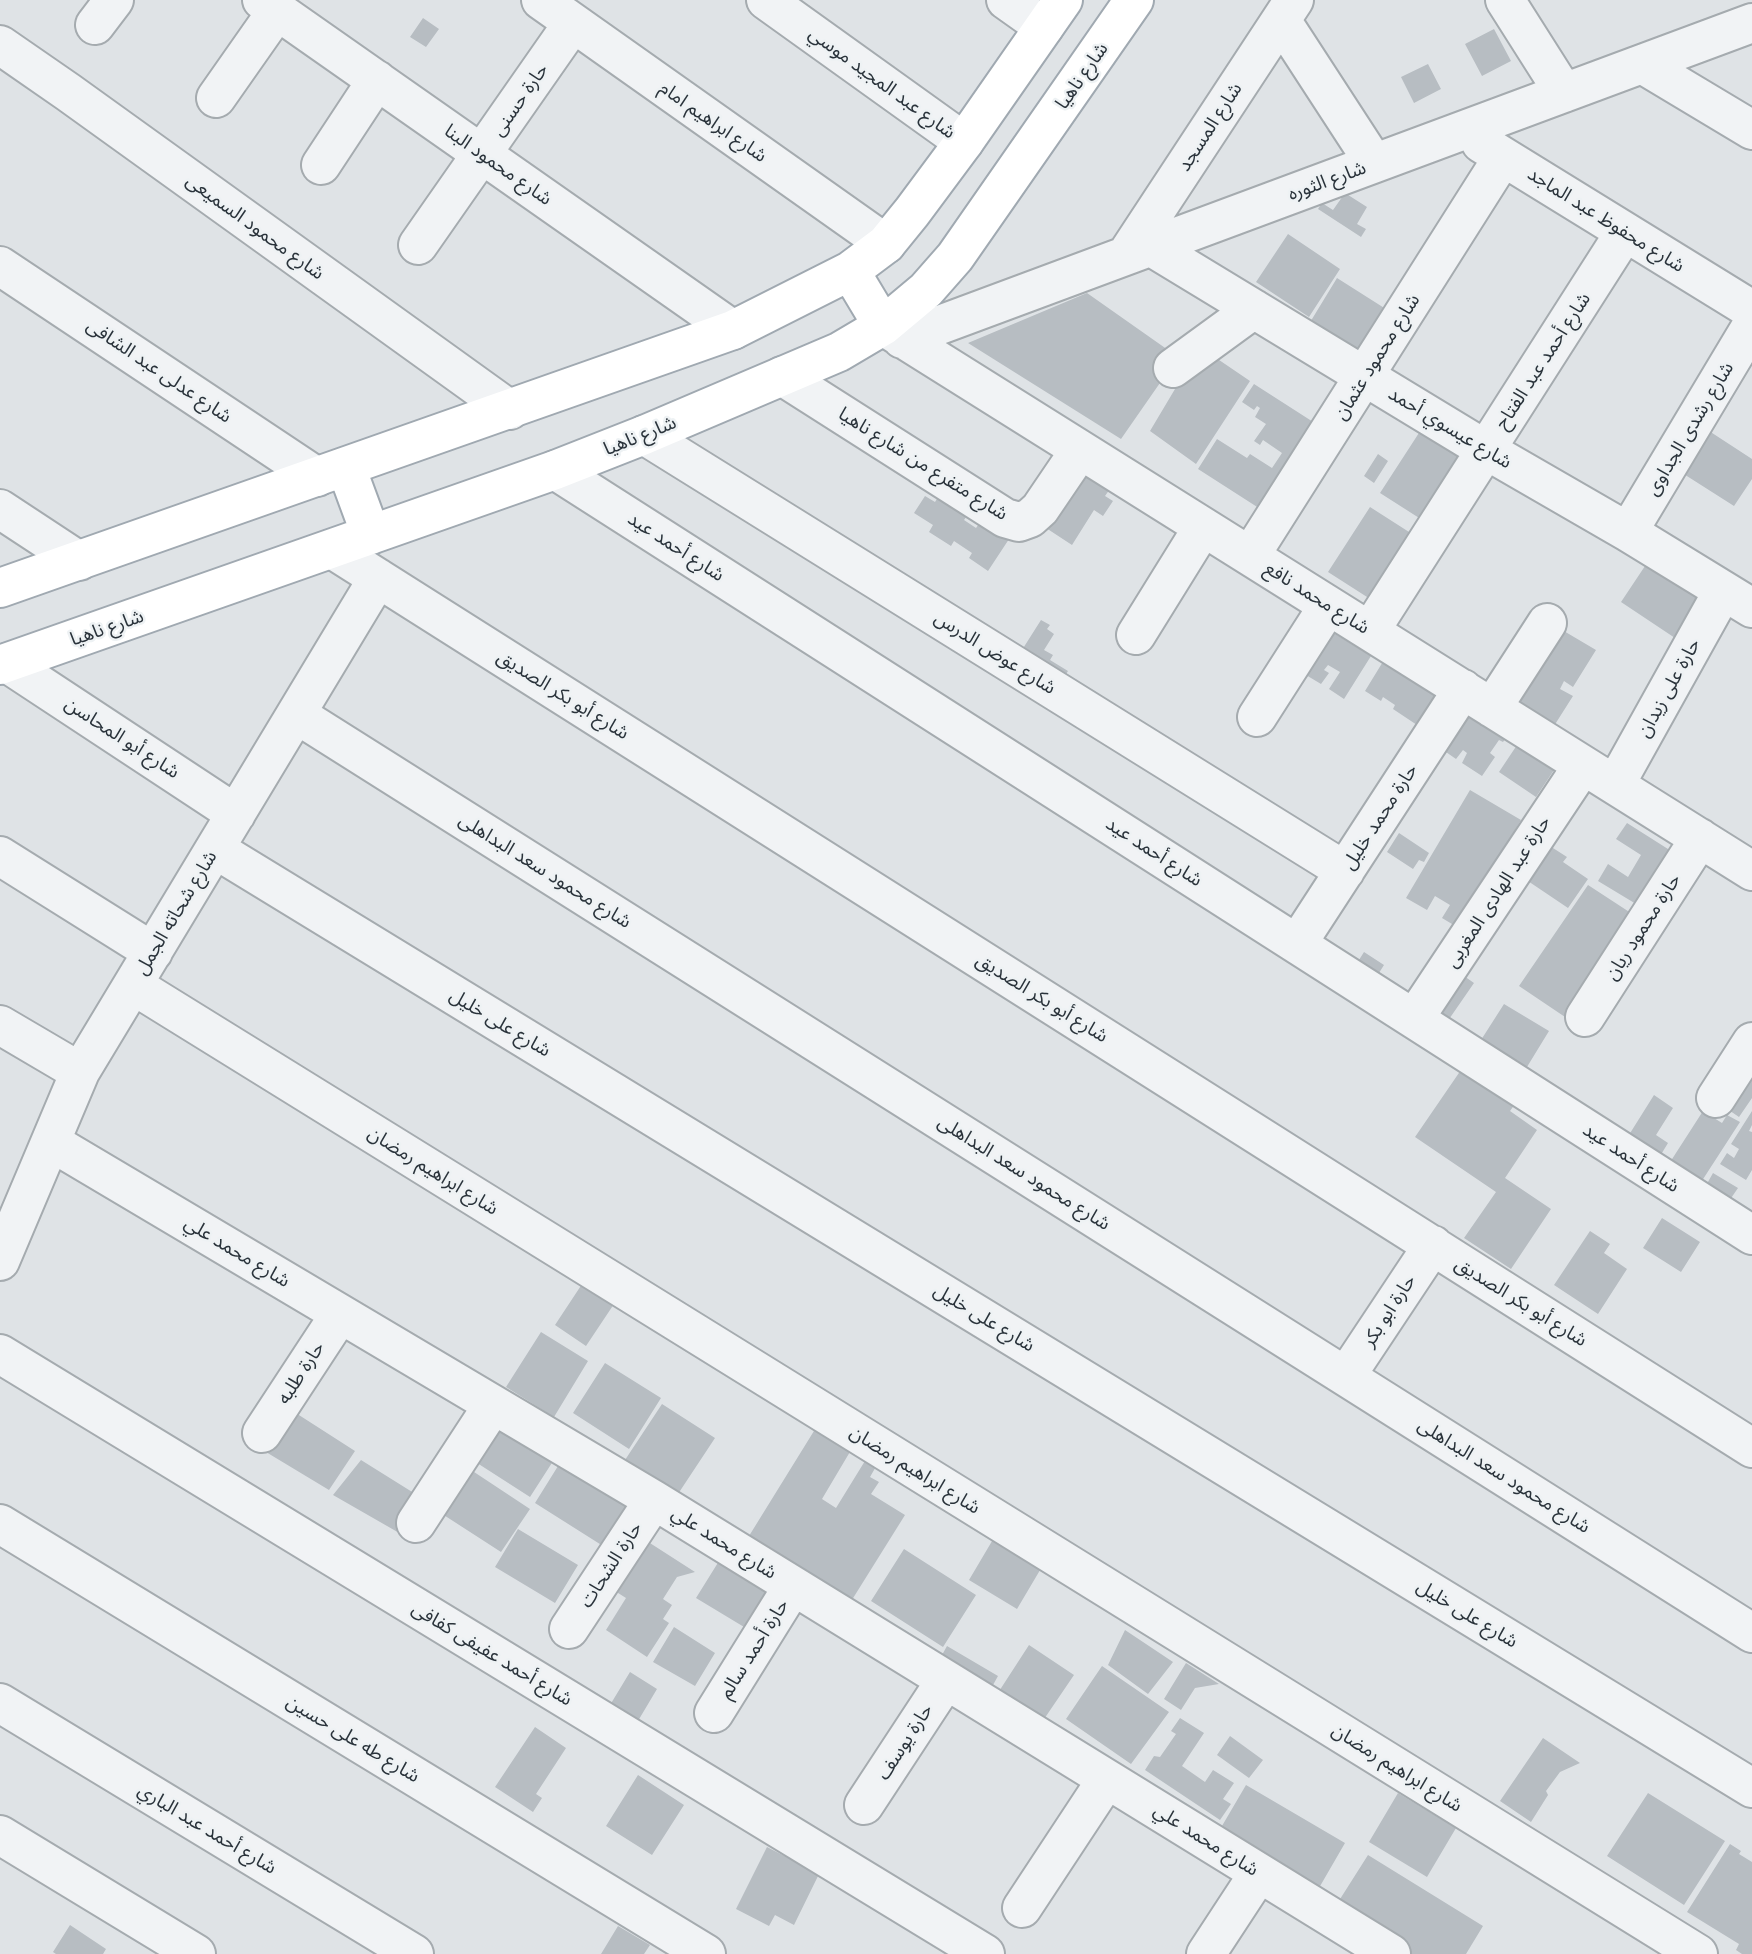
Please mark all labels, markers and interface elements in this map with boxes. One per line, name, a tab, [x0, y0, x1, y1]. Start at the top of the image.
street label: شارع عبد المجيد موسي	[804, 22, 960, 144]
street label: شارع ناهيا	[1051, 38, 1113, 114]
street label: حارة حسنى	[487, 59, 553, 141]
street label: شارع ابراهيم امام	[655, 77, 771, 167]
street label: شارع المسجد	[1173, 79, 1247, 175]
street label: شارع محمود البنا	[440, 120, 556, 210]
street label: شارع الثوره	[1285, 156, 1369, 206]
street label: شارع محفوظ عبد الماجد	[1523, 162, 1689, 278]
street label: شارع محمود السميعى	[181, 169, 329, 285]
street label: شارع أحمد عبد الفتاح	[1490, 288, 1596, 434]
street label: شارع محمود عثمان	[1329, 290, 1425, 424]
street label: شارع عدلى عبد الشافى	[82, 314, 236, 428]
street label: شارع رشدى الجداوى	[1641, 358, 1739, 500]
street label: شارع عيسوي أحمد	[1384, 382, 1516, 474]
street label: شارع متفرع من شارع ناهيا	[834, 403, 1012, 525]
street label: شارع ناهيا	[600, 411, 680, 461]
street label: شارع أحمد عيد	[623, 507, 729, 587]
street label: شارع محمد نافع	[1260, 557, 1374, 639]
street label: شارع ناهيا	[67, 605, 147, 651]
street label: شارع عوض الدرس	[930, 606, 1060, 700]
street label: حارة على زيدان	[1632, 635, 1706, 741]
street label: شارع أبو بكر الصديق	[493, 645, 633, 745]
street label: شارع أبو المحاسن	[60, 692, 184, 784]
street label: حارة محمد خليل	[1337, 760, 1423, 874]
street label: شارع محمود سعد البداهلى	[455, 809, 635, 933]
street label: شارع أحمد عيد	[1101, 812, 1207, 892]
street label: حارة عبد الهادى المغربى	[1440, 812, 1556, 972]
street label: شارع شحاته الجمل	[130, 847, 222, 979]
street label: حارة محمود ريان	[1600, 870, 1686, 984]
street label: شارع أبو بكر الصديق	[972, 948, 1112, 1048]
street label: شارع على خليل	[445, 984, 555, 1062]
street label: شارع محمود سعد البداهلى	[934, 1111, 1114, 1235]
street label: شارع أحمد عيد	[1578, 1118, 1684, 1198]
street label: شارع ابراهيم رمضان	[364, 1122, 502, 1220]
street label: شارع محمد علي	[180, 1211, 294, 1293]
street label: شارع أبو بكر الصديق	[1451, 1252, 1591, 1352]
street label: حارة ابو بكر	[1357, 1271, 1421, 1351]
street label: شارع على خليل	[929, 1279, 1039, 1357]
street label: حارة طلبه	[272, 1337, 330, 1409]
street label: شارع محمود سعد البداهلى	[1414, 1414, 1594, 1538]
street label: شارع ابراهيم رمضان	[846, 1421, 984, 1519]
street label: شارع محمد علي	[667, 1502, 781, 1584]
street label: حارة الشحات	[575, 1518, 647, 1612]
street label: شارع على خليل	[1412, 1575, 1522, 1653]
street label: حارة أحمد سالم	[714, 1595, 794, 1703]
street label: شارع أحمد عفيفى كفافى	[408, 1597, 576, 1711]
street label: شارع طه على حسين	[282, 1690, 424, 1788]
street label: حارة يوسف	[872, 1700, 938, 1784]
street label: شارع ابراهيم رمضان	[1328, 1719, 1466, 1817]
street label: شارع أحمد عبد الباري	[134, 1779, 280, 1879]
street label: شارع محمد علي	[1149, 1799, 1263, 1881]

